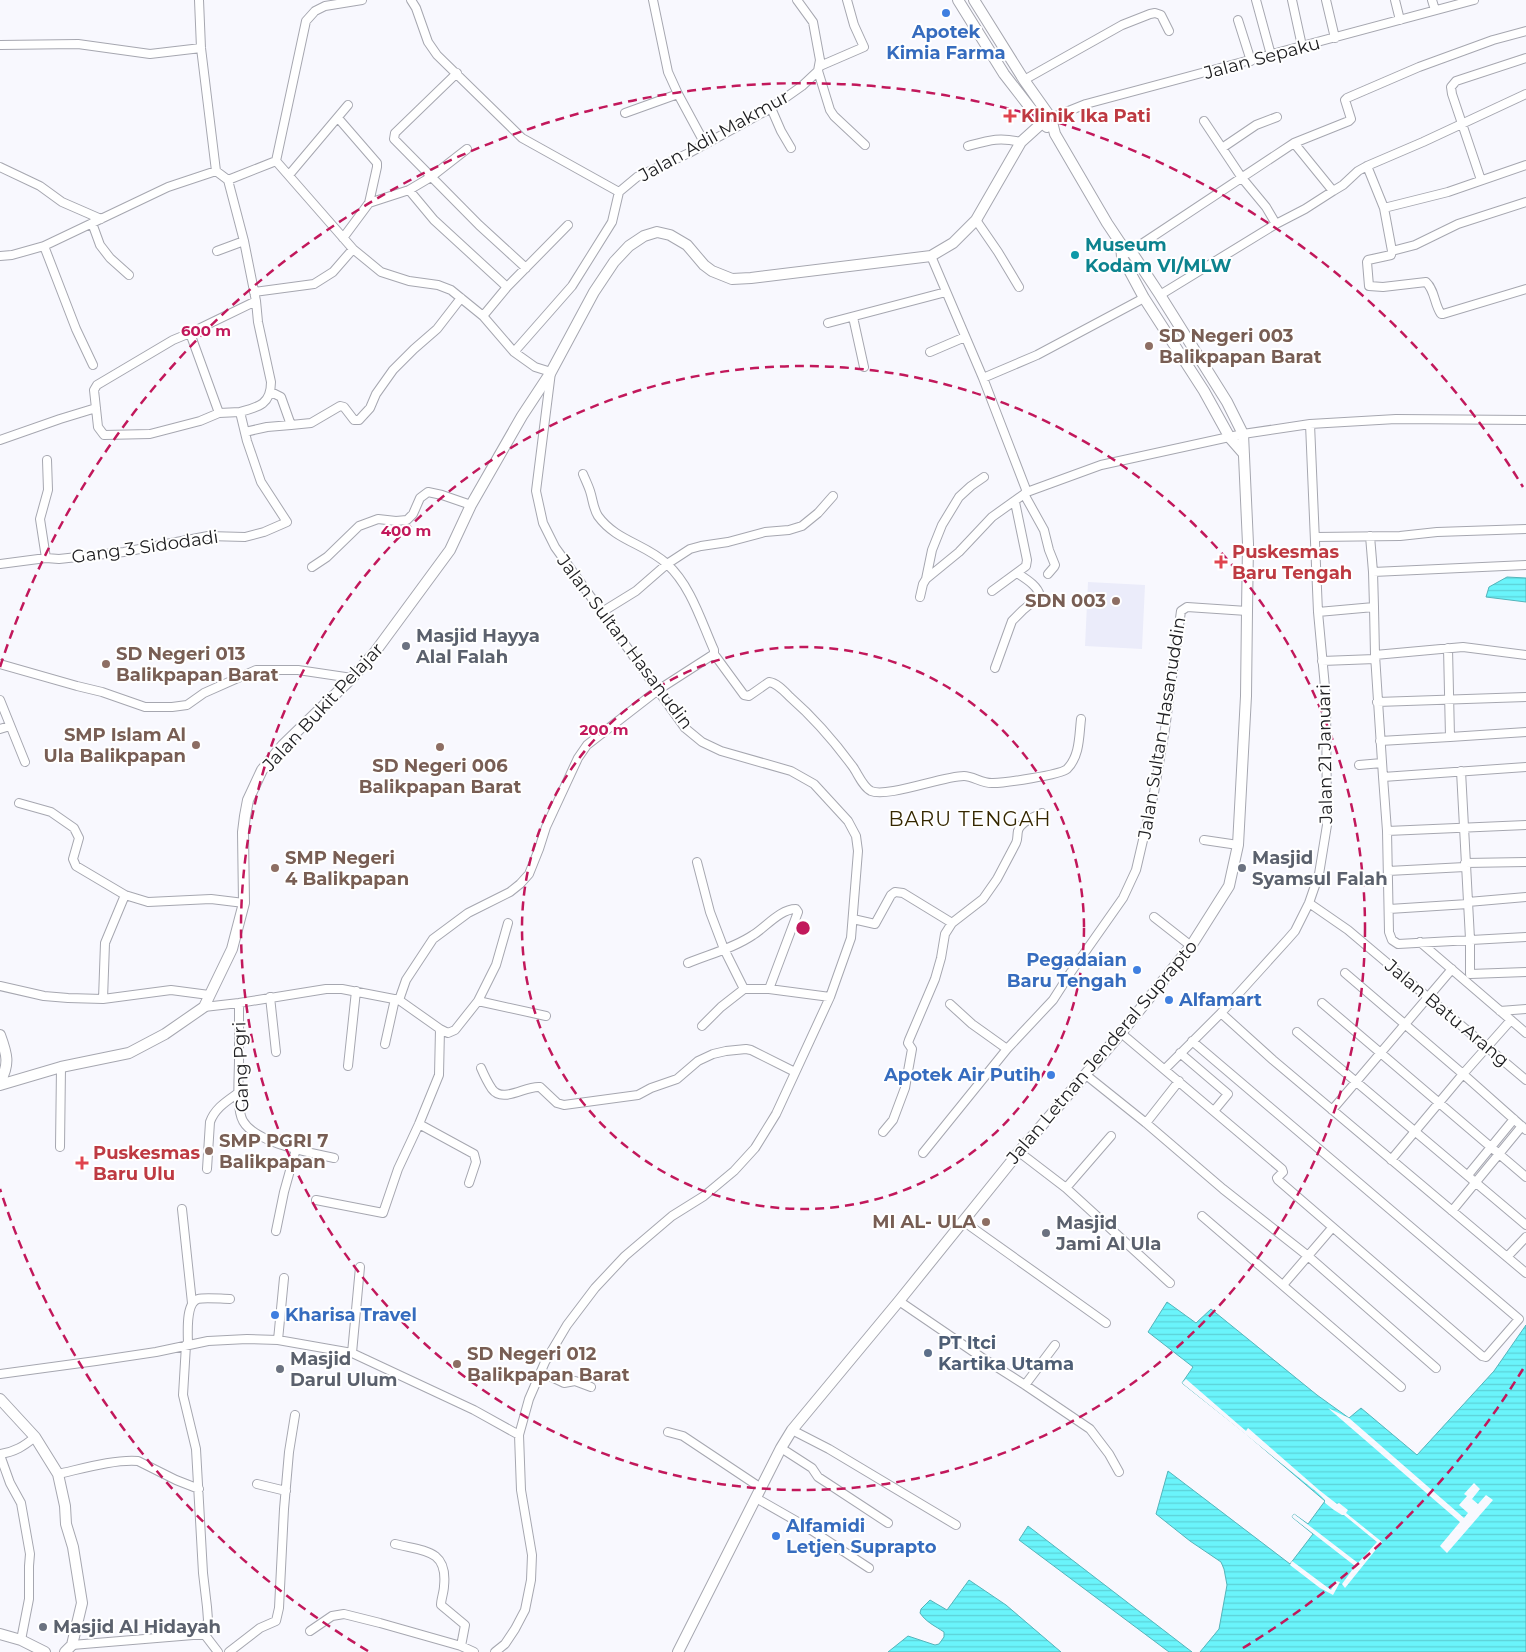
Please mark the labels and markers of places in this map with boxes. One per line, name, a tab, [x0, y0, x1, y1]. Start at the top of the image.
marker: Apotek Kimia Farma	[940, 7, 952, 19]
place label: Apotek Kimia Farma	[886, 21, 1006, 64]
place label: Klinik Ika Pati	[1021, 105, 1151, 127]
marker: Klinik Ika Pati	[1003, 109, 1017, 123]
place label: Museum Kodam VI/MLW	[1085, 234, 1232, 277]
marker: Museum Kodam VI/MLW	[1069, 249, 1081, 261]
place label: SD Negeri 003 Balikpapan Barat	[1159, 325, 1322, 368]
marker: SD Negeri 003 Balikpapan Barat	[1143, 340, 1155, 352]
place label: Puskesmas Baru Tengah	[1232, 541, 1352, 584]
marker: Puskesmas Baru Tengah	[1214, 555, 1228, 569]
place label: SDN 003	[1025, 590, 1106, 612]
marker: SDN 003	[1110, 595, 1122, 607]
place label: Masjid Hayya Alal Falah	[415, 625, 540, 668]
marker: Masjid Hayya Alal Falah	[400, 640, 412, 652]
place label: SD Negeri 013 Balikpapan Barat	[116, 643, 279, 686]
marker: SD Negeri 013 Balikpapan Barat	[100, 658, 112, 670]
place label: SMP Islam Al Ula Balikpapan	[44, 724, 186, 767]
marker: SMP Islam Al Ula Balikpapan	[190, 739, 202, 751]
marker: SD Negeri 006 Balikpapan Barat	[434, 741, 446, 753]
place label: SD Negeri 006 Balikpapan Barat	[359, 755, 521, 798]
place label: SMP Negeri 4 Balikpapan	[285, 847, 409, 890]
place label: Masjid Syamsul Falah	[1252, 847, 1388, 890]
marker: SMP Negeri 4 Balikpapan	[269, 862, 281, 874]
marker: Masjid Syamsul Falah	[1236, 862, 1248, 874]
centre of rings	[794, 919, 812, 937]
place label: Pegadaian Baru Tengah	[1007, 949, 1127, 992]
marker: Pegadaian Baru Tengah	[1131, 964, 1143, 976]
place label: Alfamart	[1178, 989, 1262, 1011]
marker: Alfamart	[1163, 994, 1175, 1006]
place label: Apotek Air Putih	[883, 1064, 1041, 1086]
marker: Apotek Air Putih	[1045, 1069, 1057, 1081]
place label: SMP PGRI 7 Balikpapan	[219, 1130, 328, 1173]
place label: Puskesmas Baru Ulu	[93, 1142, 200, 1185]
marker: SMP PGRI 7 Balikpapan	[203, 1145, 215, 1157]
marker: Puskesmas Baru Ulu	[75, 1156, 89, 1170]
place label: MI AL- ULA	[872, 1211, 976, 1233]
place label: Masjid Jami Al Ula	[1055, 1212, 1161, 1255]
marker: MI AL- ULA	[980, 1216, 992, 1228]
marker: Masjid Jami Al Ula	[1040, 1227, 1052, 1239]
place label: Kharisa Travel	[285, 1304, 417, 1326]
marker: Kharisa Travel	[269, 1309, 281, 1321]
place label: PT Itci Kartika Utama	[938, 1332, 1074, 1375]
place label: SD Negeri 012 Balikpapan Barat	[467, 1343, 630, 1386]
marker: PT Itci Kartika Utama	[922, 1347, 934, 1359]
place label: Masjid Darul Ulum	[290, 1348, 397, 1391]
marker: SD Negeri 012 Balikpapan Barat	[451, 1358, 463, 1370]
marker: Masjid Darul Ulum	[274, 1363, 286, 1375]
place label: Alfamidi Letjen Suprapto	[785, 1515, 937, 1558]
marker: Alfamidi Letjen Suprapto	[770, 1530, 782, 1542]
place label: Masjid Al Hidayah	[53, 1616, 221, 1638]
marker: Masjid Al Hidayah	[37, 1621, 49, 1633]

